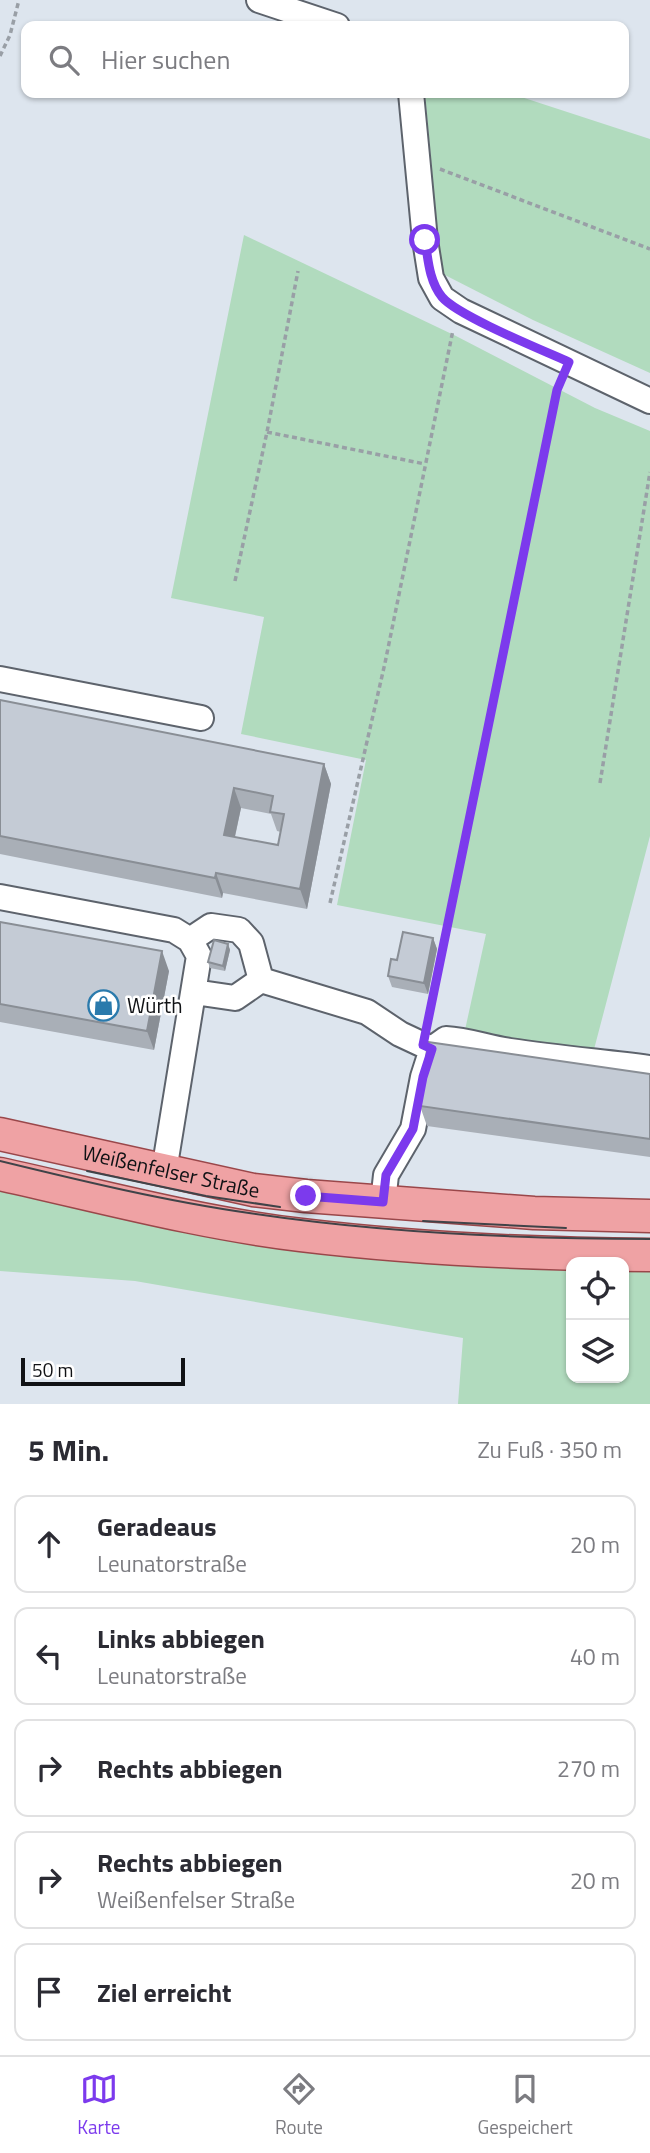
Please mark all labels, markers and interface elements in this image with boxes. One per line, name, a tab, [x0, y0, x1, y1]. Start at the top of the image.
search box	[21, 21, 629, 98]
text: Hier suchen	[101, 40, 230, 79]
icon: search	[45, 41, 83, 79]
route start	[409, 224, 440, 255]
shop icon: Würth	[87, 989, 121, 1023]
place label: Würth	[127, 989, 182, 1021]
street label: Weißenfelser Straße	[79, 1136, 261, 1206]
route end	[290, 1180, 321, 1211]
map controls	[566, 1257, 629, 1383]
button: locate	[566, 1257, 629, 1320]
button: layers	[566, 1320, 629, 1383]
scale bar	[21, 1355, 186, 1387]
text: 50 m	[32, 1355, 73, 1384]
text: 5 Min.	[28, 1427, 109, 1473]
text: Zu Fuß · 350 m	[478, 1432, 622, 1467]
text: Geradeaus	[97, 1507, 217, 1546]
icon: ahead	[30, 1525, 68, 1563]
text: 20 m	[570, 1527, 620, 1562]
text: Leunatorstraße	[97, 1546, 247, 1581]
text: Links abbiegen	[97, 1619, 265, 1658]
icon: left	[30, 1637, 68, 1675]
text: 40 m	[570, 1639, 620, 1674]
text: Leunatorstraße	[97, 1658, 247, 1693]
icon: right	[30, 1749, 68, 1787]
text: Rechts abbiegen	[97, 1749, 283, 1788]
text: 270 m	[557, 1751, 620, 1786]
text: Rechts abbiegen	[97, 1843, 283, 1882]
icon: right	[30, 1861, 68, 1899]
text: 20 m	[570, 1863, 620, 1898]
text: Weißenfelser Straße	[97, 1882, 295, 1917]
icon: arrive	[30, 1973, 68, 2011]
text: Ziel erreicht	[97, 1973, 232, 2012]
tab: Karte	[77, 2070, 120, 2141]
tab: Route	[275, 2070, 323, 2141]
tab: Gespeichert	[477, 2070, 573, 2141]

